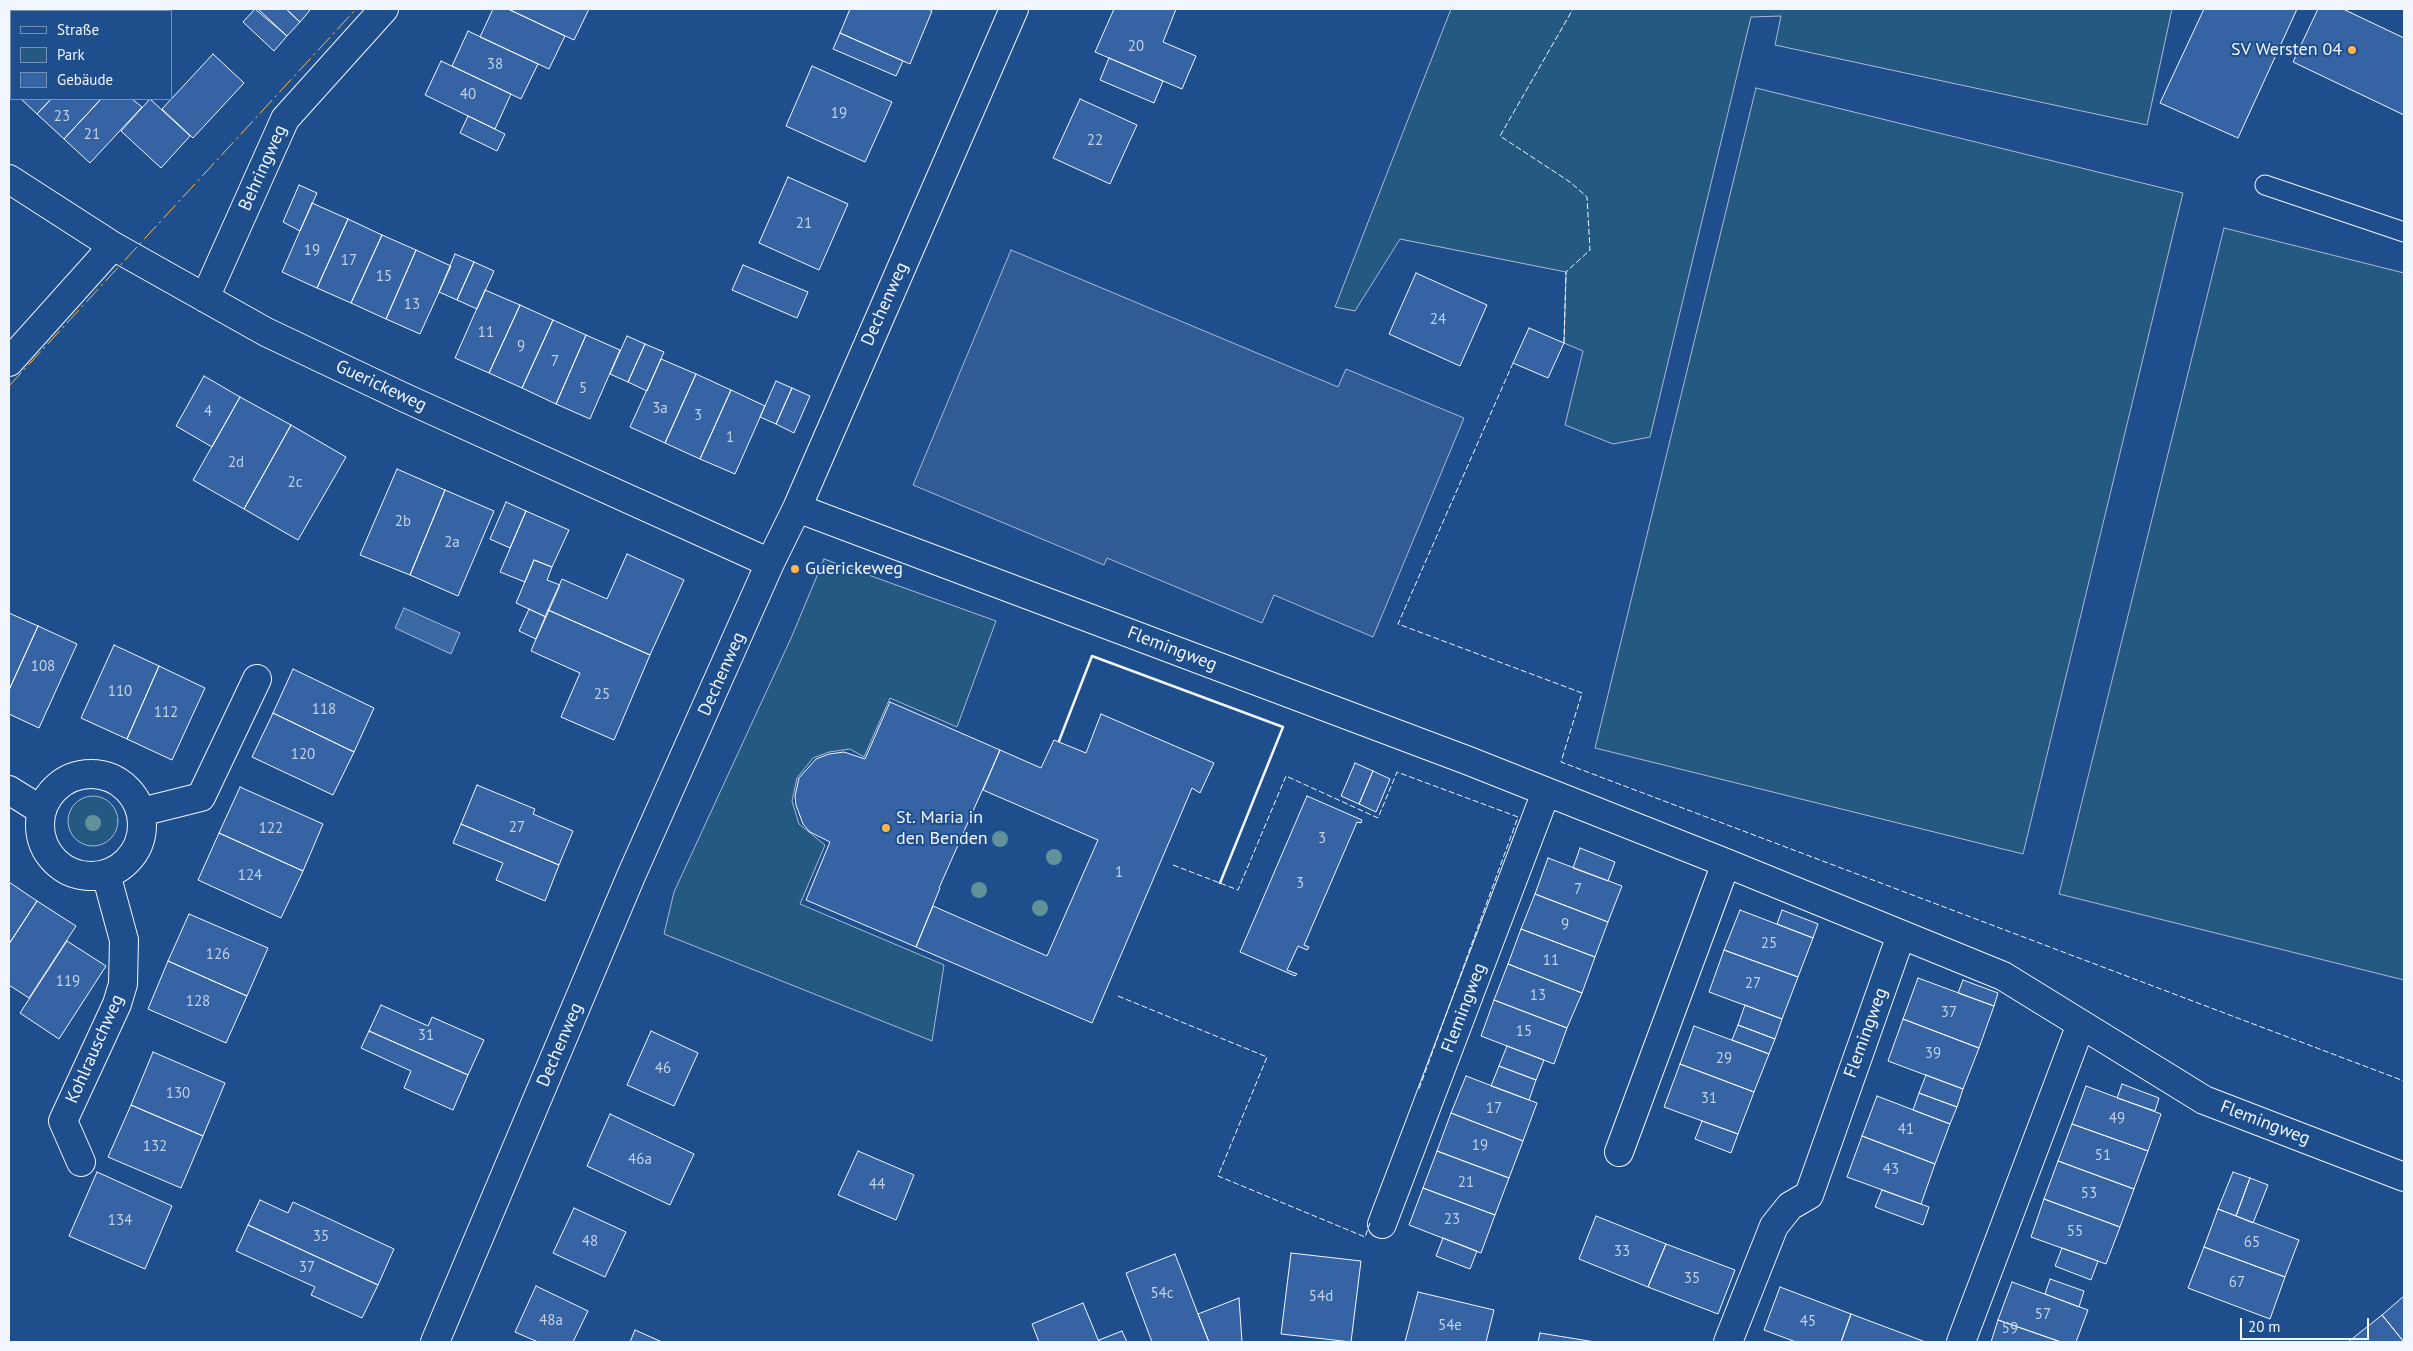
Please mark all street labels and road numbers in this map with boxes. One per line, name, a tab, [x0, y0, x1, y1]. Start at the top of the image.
street label: Behringweg	[235, 122, 291, 214]
street label: Dechenweg	[857, 259, 913, 349]
street label: Guerickeweg	[332, 356, 430, 416]
street label: Flemingweg	[1124, 622, 1220, 676]
street label: Dechenweg	[694, 629, 750, 719]
street label: Flemingweg	[1437, 960, 1491, 1056]
street label: Flemingweg	[1840, 985, 1892, 1081]
street label: Kohlrauschweg	[61, 991, 129, 1107]
street label: Dechenweg	[533, 1000, 587, 1090]
street label: Flemingweg	[2217, 1096, 2313, 1150]

